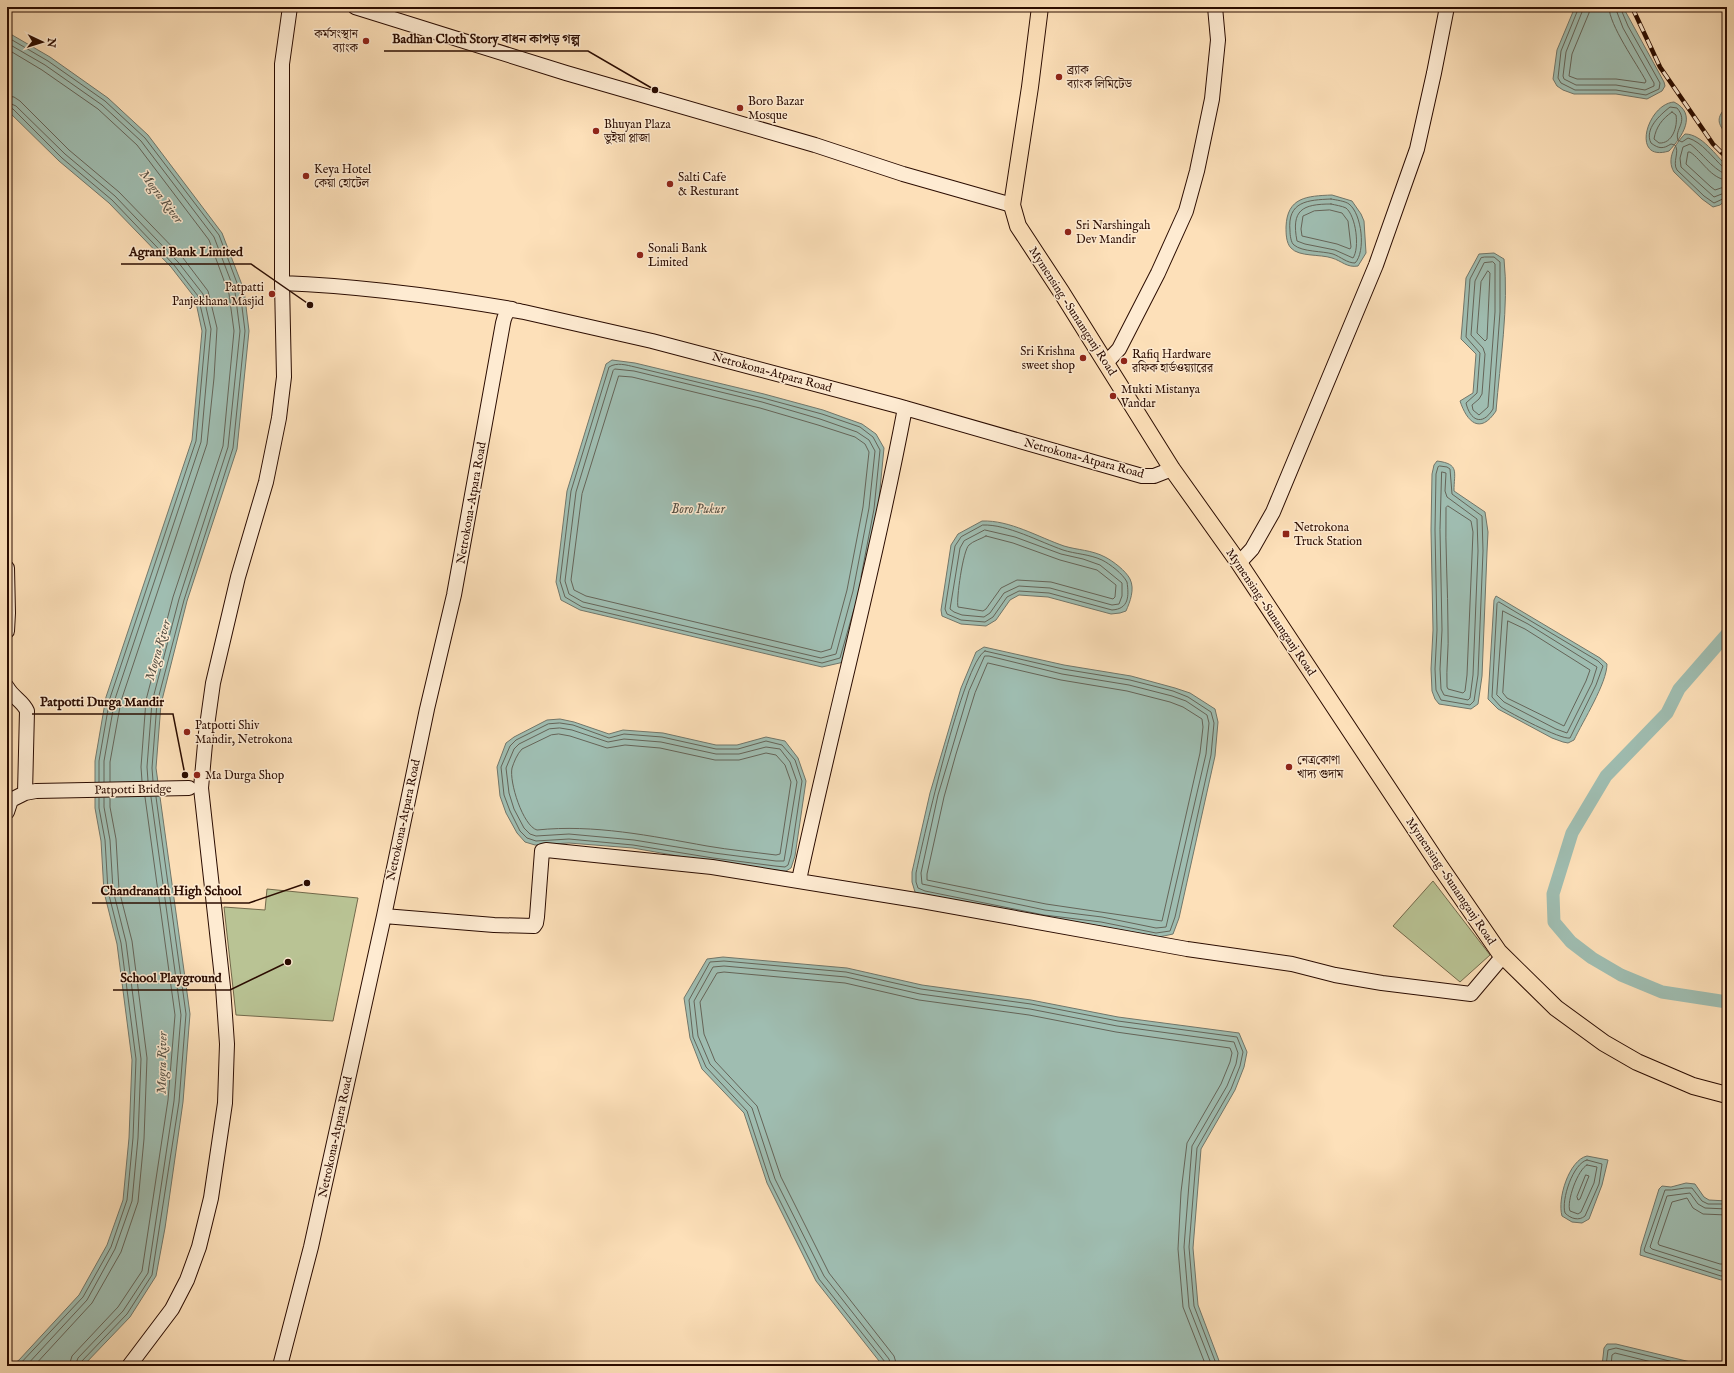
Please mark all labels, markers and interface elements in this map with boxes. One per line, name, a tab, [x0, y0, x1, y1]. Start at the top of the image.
north arrow	[22, 22, 62, 62]
callout: Badhan Cloth Story বাধন কাপড় গল্প	[384, 26, 588, 51]
place label: কর্মসংস্থান ব্যাংক	[313, 27, 359, 56]
text: Badhan Cloth Story বাধন কাপড় গল্প	[392, 31, 581, 48]
text: N	[44, 36, 58, 48]
marker: কর্মসংস্থান ব্যাংক	[361, 36, 371, 46]
place label: ব্র্যাক ব্যাংক লিমিটেড	[1066, 63, 1133, 92]
marker: ব্র্যাক ব্যাংক লিমিটেড	[1054, 72, 1064, 82]
place label: Boro Bazar Mosque	[748, 94, 805, 124]
marker: Boro Bazar Mosque	[735, 103, 745, 113]
place label: Bhuyan Plaza ভুইয়া প্লাজা	[603, 117, 671, 146]
marker: Bhuyan Plaza ভুইয়া প্লাজা	[591, 126, 601, 136]
place label: Keya Hotel কেয়া হোটেল	[314, 162, 372, 191]
water label: Mogra River	[134, 167, 187, 228]
place label: Salti Cafe & Resturant	[678, 170, 739, 199]
marker: Keya Hotel কেয়া হোটেল	[301, 171, 311, 181]
marker: Salti Cafe & Resturant	[665, 179, 675, 189]
place label: Sri Narshingah Dev Mandir	[1076, 218, 1151, 247]
marker: Sri Narshingah Dev Mandir	[1063, 227, 1073, 237]
callout: Agrani Bank Limited	[121, 239, 251, 264]
place label: Sonali Bank Limited	[648, 241, 708, 270]
text: Agrani Bank Limited	[128, 244, 244, 261]
street label: Mymensing -Sunamganj Road	[1025, 244, 1120, 379]
marker: Sonali Bank Limited	[635, 250, 645, 260]
place label: Patpatti Panjekhana Masjid	[172, 280, 265, 309]
marker: Patpatti Panjekhana Masjid	[267, 289, 277, 299]
place label: Sri Krishna sweet shop	[1020, 344, 1076, 374]
place label: Rafiq Hardware রফিক হার্ডওয়্যারের	[1131, 347, 1214, 376]
street label: Netrokona-Atpara Road	[710, 349, 834, 397]
marker: Sri Krishna sweet shop	[1078, 353, 1088, 363]
marker: Rafiq Hardware রফিক হার্ডওয়্যারের	[1119, 356, 1129, 366]
place label: Mukti Mistanya Vandar	[1120, 382, 1201, 411]
marker: Mukti Mistanya Vandar	[1108, 391, 1118, 401]
street label: Netrokona-Atpara Road	[1022, 435, 1146, 483]
street label: Netrokona-Atpara Road	[453, 440, 491, 565]
water label: Boro Pukur	[671, 501, 725, 518]
place label: Netrokona Truck Station	[1294, 520, 1363, 549]
marker: Netrokona Truck Station	[1281, 529, 1291, 539]
street label: Mymensing -Sunamganj Road	[1222, 546, 1319, 679]
water label: Mogra River	[142, 617, 176, 683]
callout: Patpotti Durga Mandir	[32, 689, 173, 714]
text: Patpotti Durga Mandir	[40, 694, 164, 711]
place label: Patpotti Shiv Mandir, Netrokona	[195, 718, 293, 747]
marker: Patpotti Shiv Mandir, Netrokona	[182, 727, 192, 737]
place label: ‌নেত্র‌কোণা খাদ্য গুদাম	[1297, 753, 1344, 782]
street label: Netrokona-Atpara Road	[383, 757, 425, 882]
marker: ‌নেত্র‌কোণা খাদ্য গুদাম	[1284, 762, 1294, 772]
place label: Ma Durga Shop	[205, 768, 285, 784]
marker: Ma Durga Shop	[192, 770, 202, 780]
street label: Patpotti Bridge	[94, 781, 172, 799]
street label: Mymensing -Sunamganj Road	[1402, 815, 1499, 948]
callout: Chandranath High School	[92, 878, 249, 903]
text: Chandranath High School	[101, 883, 242, 900]
callout: School Playground	[113, 965, 230, 990]
text: School Playground	[120, 970, 223, 987]
water label: Mogra River	[153, 1031, 173, 1094]
street label: Netrokona-Atpara Road	[315, 1074, 357, 1199]

